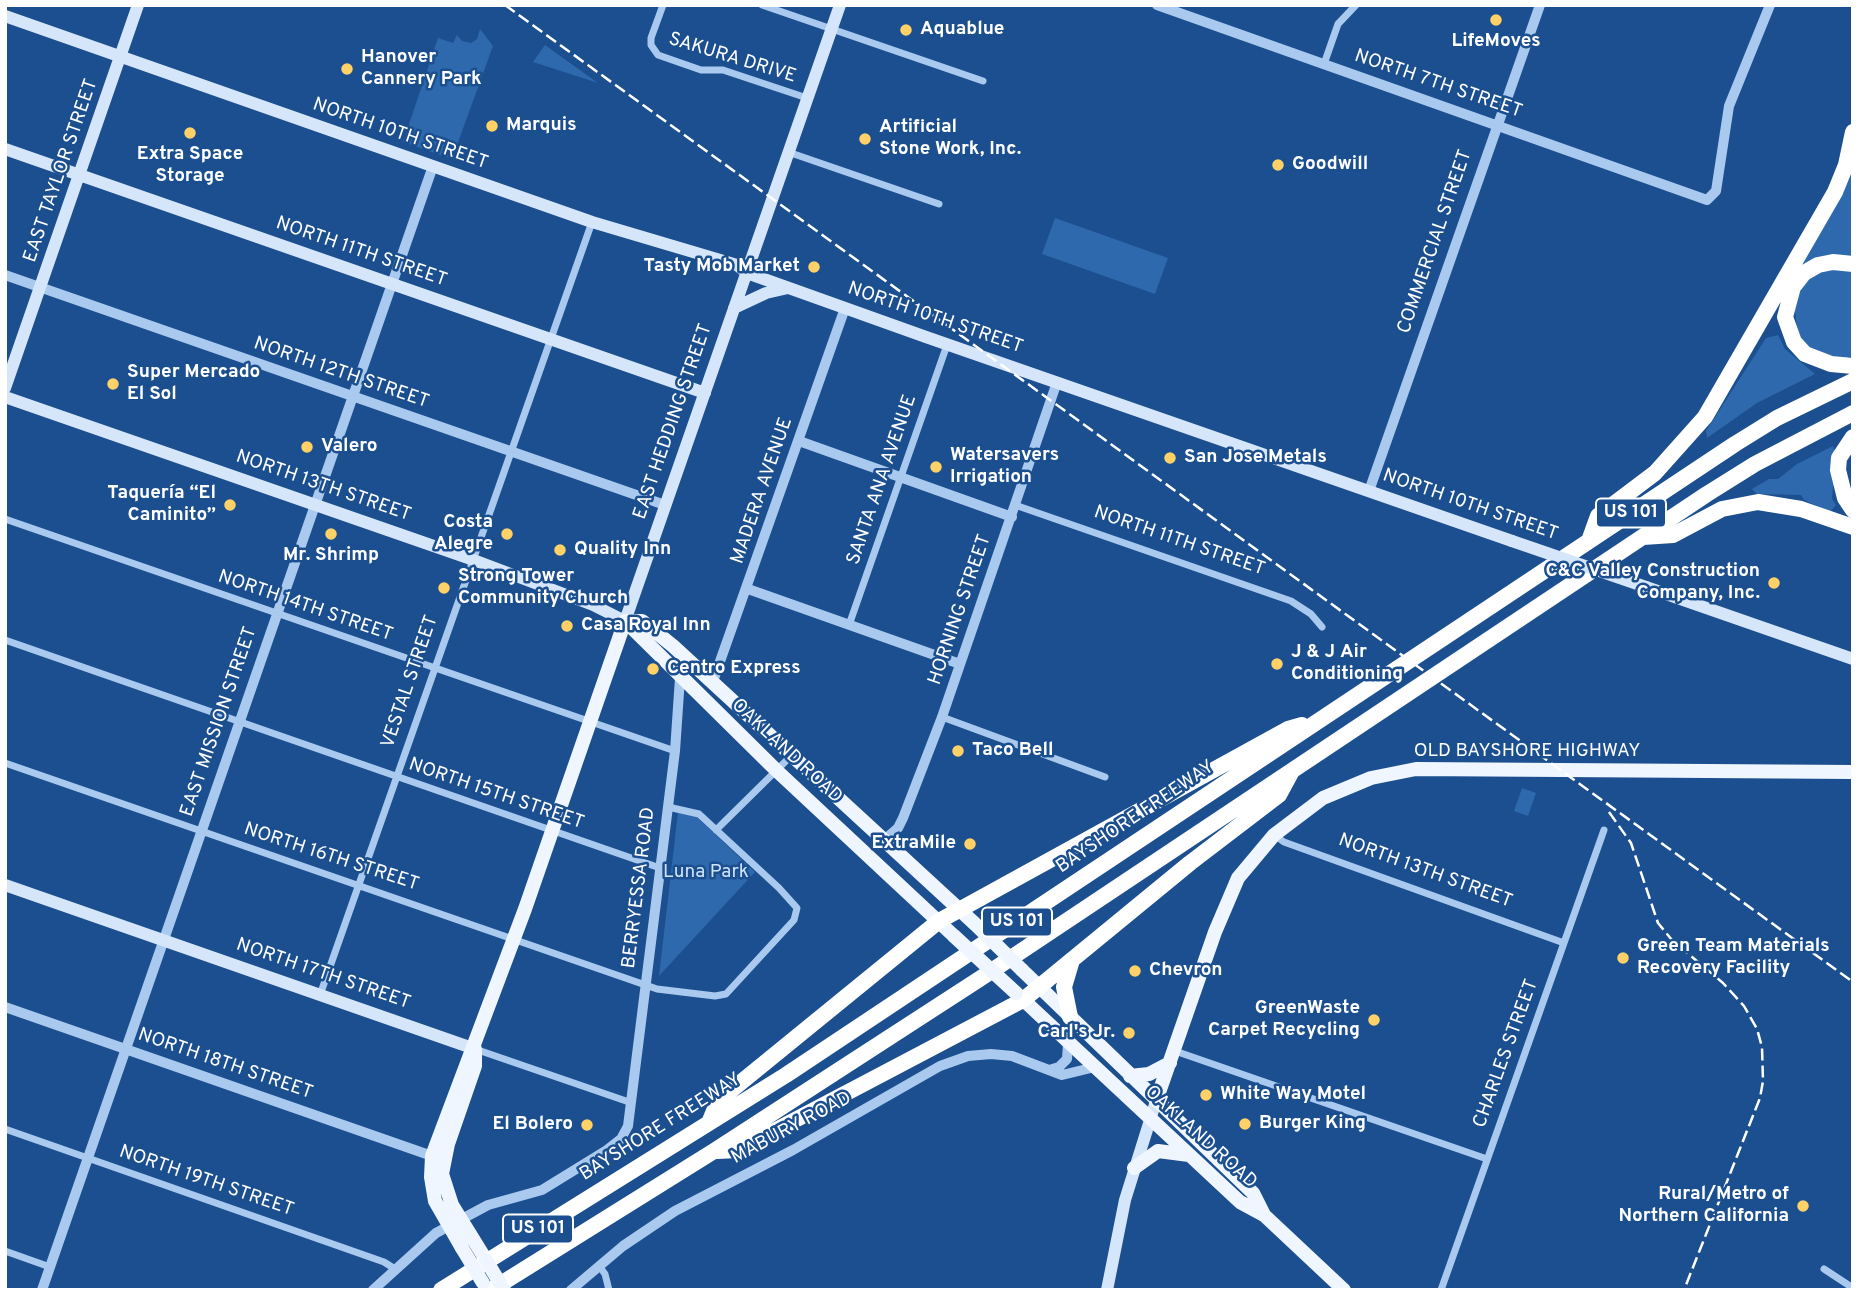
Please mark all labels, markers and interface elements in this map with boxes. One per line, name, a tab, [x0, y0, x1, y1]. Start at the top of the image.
marker: LifeMoves	[1488, 12, 1504, 28]
place label: Aquablue	[920, 19, 1004, 41]
marker: Aquablue	[898, 22, 914, 38]
street label: SAKURA DRIVE	[665, 29, 799, 89]
place label: LifeMoves	[1451, 31, 1541, 53]
street label: NORTH 7TH STREET	[1351, 46, 1525, 124]
place label: Hanover Cannery Park	[361, 47, 482, 91]
marker: Hanover Cannery Park	[339, 61, 355, 77]
street label: EAST TAYLOR STREET	[20, 76, 104, 266]
street label: NORTH 10TH STREET	[309, 94, 491, 176]
place label: Marquis	[506, 115, 576, 137]
place label: Artificial Stone Work, Inc.	[879, 117, 1021, 161]
marker: Marquis	[484, 118, 500, 134]
marker: Extra Space Storage	[182, 125, 198, 141]
marker: Artificial Stone Work, Inc.	[857, 131, 873, 147]
place label: Extra Space Storage	[137, 144, 243, 188]
street label: COMMERCIAL STREET	[1394, 147, 1478, 337]
place label: Goodwill	[1292, 154, 1368, 176]
marker: Goodwill	[1270, 157, 1286, 173]
street label: NORTH 11TH STREET	[272, 213, 450, 293]
place label: Tasty Mob Market	[644, 256, 800, 278]
marker: Tasty Mob Market	[806, 259, 822, 275]
street label: NORTH 10TH STREET	[844, 278, 1026, 360]
street label: EAST HEDDING STREET	[630, 321, 718, 523]
street label: NORTH 12TH STREET	[250, 333, 432, 415]
place label: Super Mercado El Sol	[127, 362, 260, 406]
marker: Super Mercado El Sol	[105, 376, 121, 392]
street label: SANTA ANA AVENUE	[843, 392, 923, 568]
street label: MADERA AVENUE	[727, 415, 799, 567]
place label: Valero	[321, 436, 377, 458]
marker: Valero	[299, 439, 315, 455]
place label: Watersavers Irrigation	[950, 445, 1059, 489]
street label: NORTH 13TH STREET	[232, 446, 414, 528]
place label: San Jose Metals	[1184, 447, 1327, 469]
marker: San Jose Metals	[1162, 450, 1178, 466]
marker: Watersavers Irrigation	[928, 459, 944, 475]
street label: NORTH 10TH STREET	[1379, 465, 1561, 547]
place label: Taquería “El Caminito”	[107, 483, 216, 527]
marker: Taquería “El Caminito”	[222, 497, 238, 513]
road number: US 101	[1596, 499, 1666, 528]
street label: NORTH 11TH STREET	[1090, 502, 1268, 582]
place label: Costa Alegre	[434, 512, 493, 556]
marker: Mr. Shrimp	[323, 526, 339, 542]
marker: Costa Alegre	[499, 526, 515, 542]
street label: HORNING STREET	[925, 532, 997, 688]
place label: Quality Inn	[574, 539, 671, 561]
marker: Quality Inn	[552, 542, 568, 558]
place label: Mr. Shrimp	[283, 545, 379, 567]
place label: C&C Valley Construction Company, Inc.	[1545, 561, 1760, 605]
street label: NORTH 14TH STREET	[215, 566, 395, 648]
place label: Strong Tower Community Church	[458, 566, 628, 610]
marker: C&C Valley Construction Company, Inc.	[1766, 575, 1782, 591]
marker: Strong Tower Community Church	[436, 580, 452, 596]
street label: VESTAL STREET	[378, 613, 444, 751]
place label: Casa Royal Inn	[581, 615, 711, 637]
marker: Casa Royal Inn	[559, 618, 575, 634]
street label: EAST MISSION STREET	[177, 624, 263, 820]
place label: J & J Air Conditioning	[1291, 642, 1403, 686]
marker: J & J Air Conditioning	[1269, 656, 1285, 672]
place label: Centro Express	[667, 658, 801, 680]
marker: Centro Express	[645, 661, 661, 677]
street label: OAKLAND ROAD	[726, 695, 846, 809]
place label: Taco Bell	[972, 740, 1054, 762]
street label: OLD BAYSHORE HIGHWAY	[1414, 741, 1640, 763]
marker: Taco Bell	[950, 743, 966, 759]
street label: NORTH 15TH STREET	[405, 754, 587, 836]
street label: BAYSHORE FREEWAY	[1053, 757, 1219, 879]
street label: BERRYESSA ROAD	[619, 806, 661, 970]
street label: NORTH 16TH STREET	[241, 819, 421, 897]
street label: NORTH 13TH STREET	[1335, 830, 1515, 914]
place label: ExtraMile	[871, 833, 956, 855]
marker: ExtraMile	[962, 836, 978, 852]
park label: Luna Park	[663, 862, 749, 884]
road number: US 101	[982, 908, 1052, 937]
street label: NORTH 17TH STREET	[233, 934, 413, 1016]
place label: Green Team Materials Recovery Facility	[1637, 936, 1830, 980]
marker: Green Team Materials Recovery Facility	[1615, 950, 1631, 966]
place label: Chevron	[1149, 960, 1223, 982]
marker: Chevron	[1127, 963, 1143, 979]
street label: CHARLES STREET	[1470, 977, 1544, 1131]
place label: GreenWaste Carpet Recycling	[1208, 998, 1360, 1042]
marker: GreenWaste Carpet Recycling	[1366, 1012, 1382, 1028]
place label: Carl's Jr.	[1038, 1022, 1115, 1044]
street label: NORTH 18TH STREET	[135, 1024, 315, 1106]
marker: Carl's Jr.	[1121, 1025, 1137, 1041]
street label: BAYSHORE FREEWAY	[576, 1069, 746, 1187]
street label: OAKLAND ROAD	[1139, 1082, 1261, 1194]
place label: White Way Motel	[1220, 1084, 1366, 1106]
marker: White Way Motel	[1198, 1087, 1214, 1103]
street label: MABURY ROAD	[728, 1088, 856, 1170]
place label: Burger King	[1259, 1113, 1366, 1135]
place label: El Bolero	[492, 1114, 573, 1136]
marker: Burger King	[1237, 1116, 1253, 1132]
marker: El Bolero	[579, 1117, 595, 1133]
street label: NORTH 19TH STREET	[116, 1141, 296, 1223]
place label: Rural/Metro of Northern California	[1618, 1184, 1789, 1228]
marker: Rural/Metro of Northern California	[1795, 1198, 1811, 1214]
road number: US 101	[503, 1214, 573, 1244]

